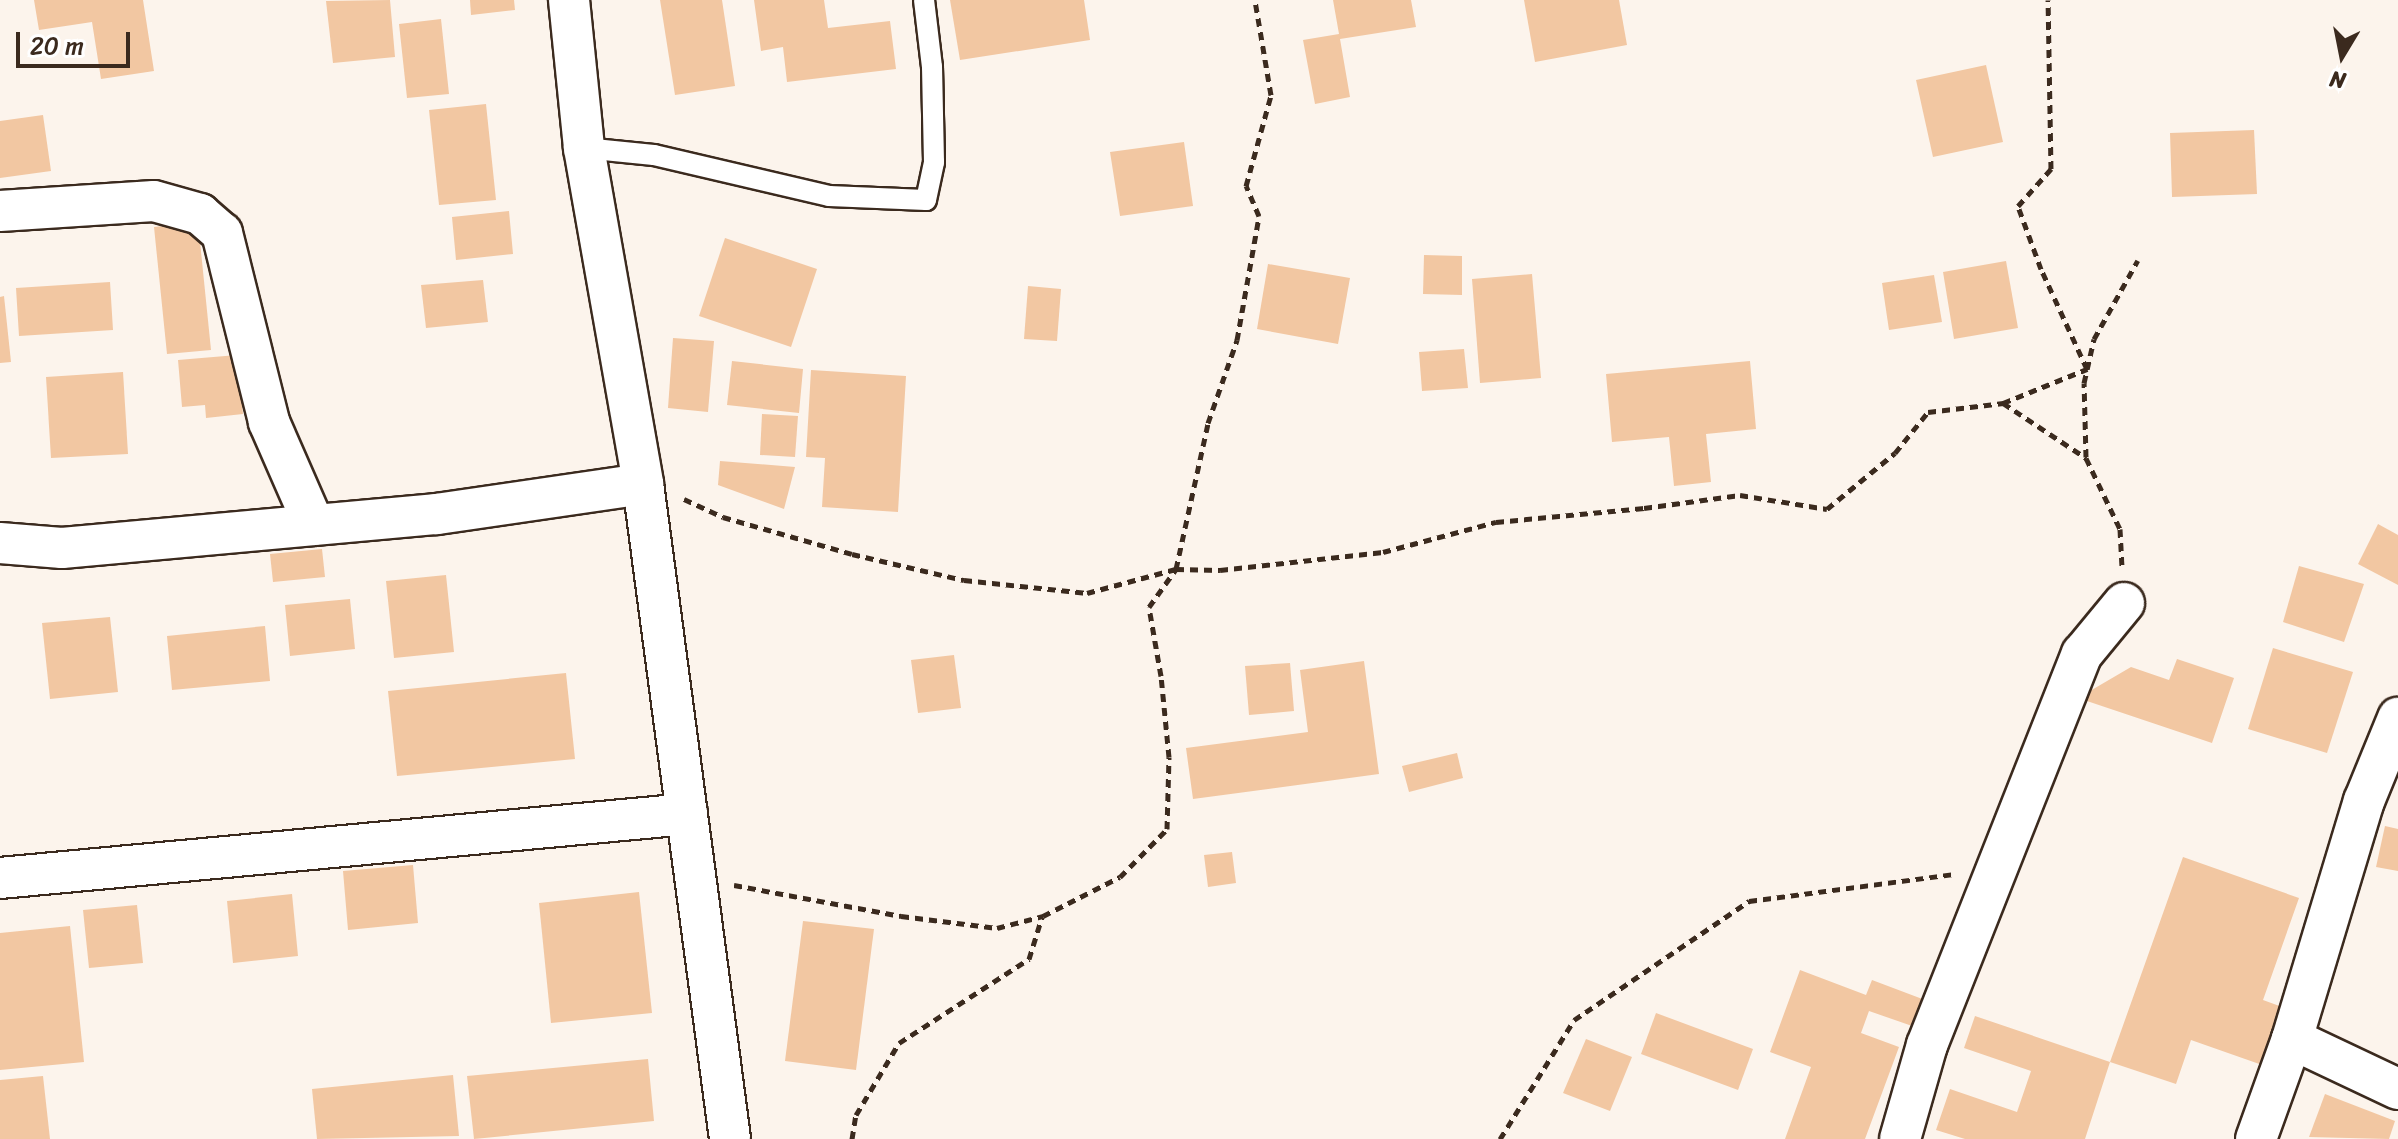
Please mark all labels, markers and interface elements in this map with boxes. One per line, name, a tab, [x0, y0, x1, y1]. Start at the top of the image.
scale bar	[20, 16, 134, 66]
north arrow	[2302, 16, 2382, 96]
text: 20 m	[30, 25, 84, 67]
text: N	[2327, 60, 2349, 101]

